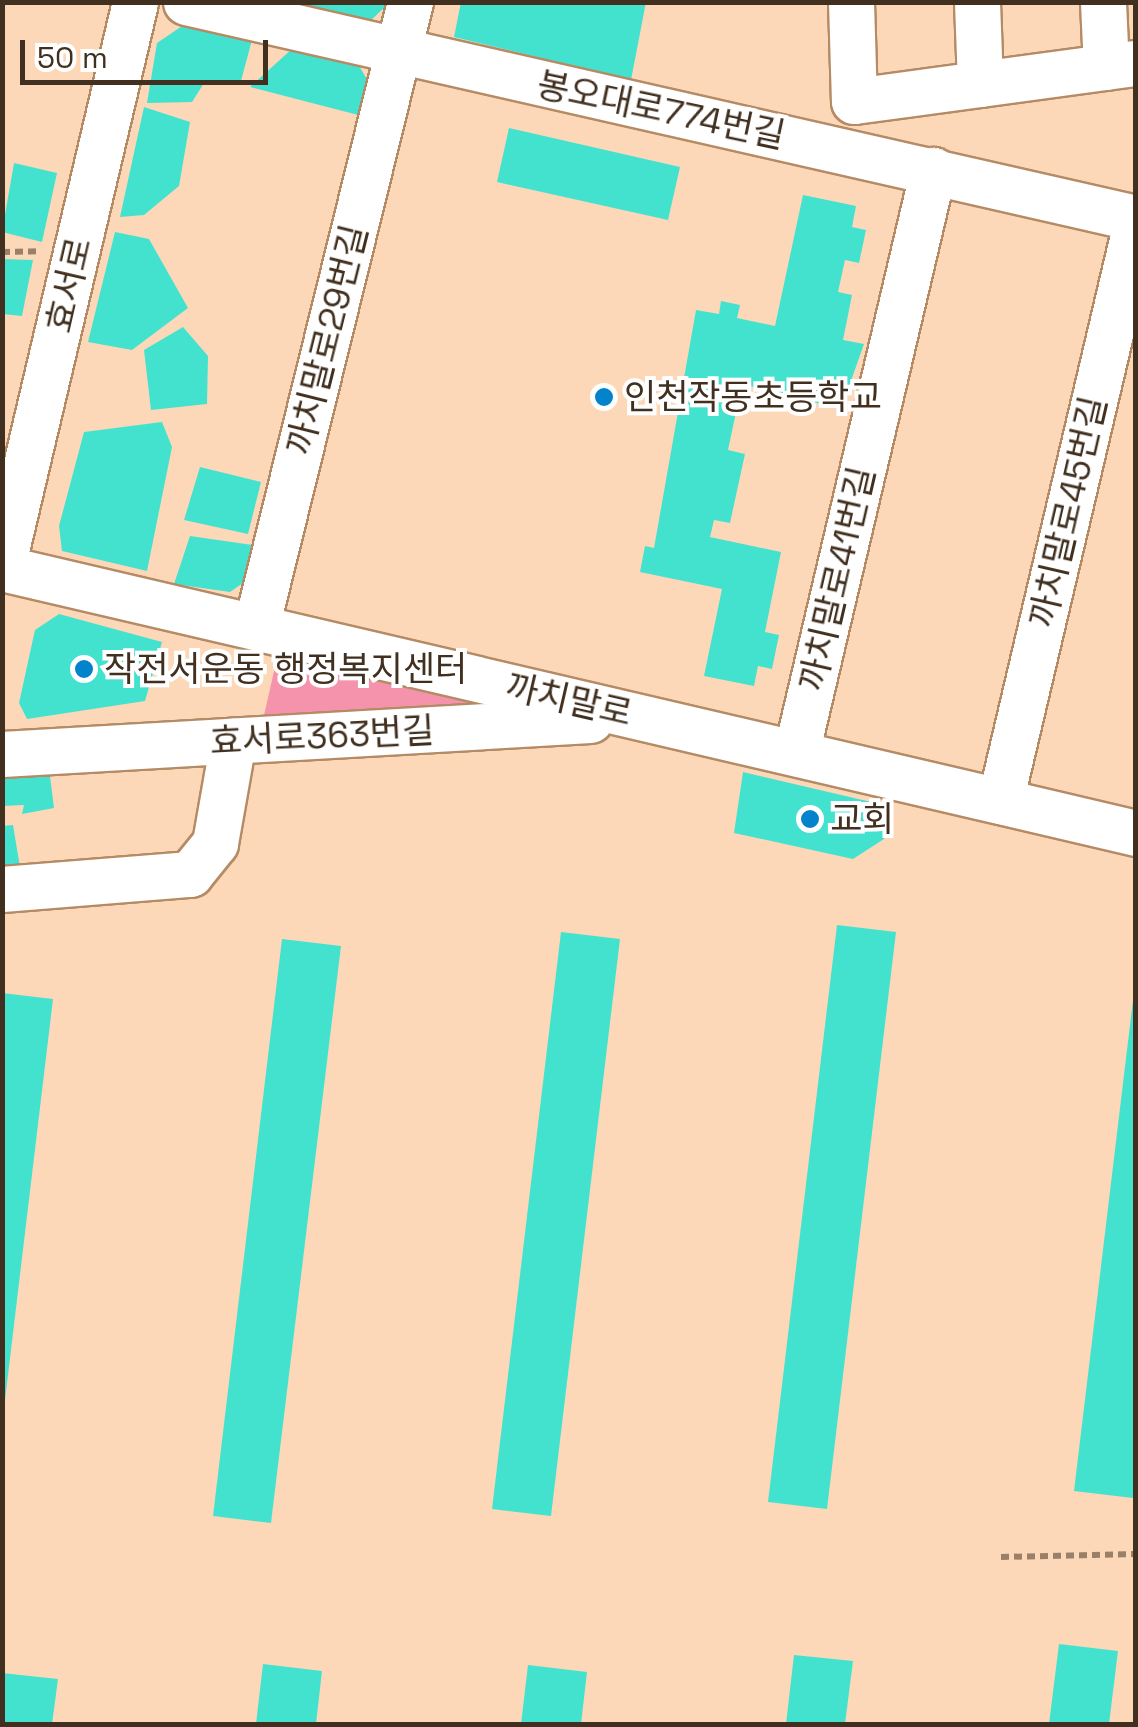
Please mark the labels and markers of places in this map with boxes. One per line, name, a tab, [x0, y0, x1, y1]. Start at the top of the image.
place label: 인천작동초등학교	[624, 376, 882, 418]
marker: 인천작동초등학교	[593, 386, 615, 408]
place label: 작전서운동 행정복지센터	[104, 648, 467, 690]
marker: 작전서운동 행정복지센터	[73, 658, 95, 680]
place label: 교회	[830, 798, 894, 840]
marker: 교회	[799, 808, 821, 830]

